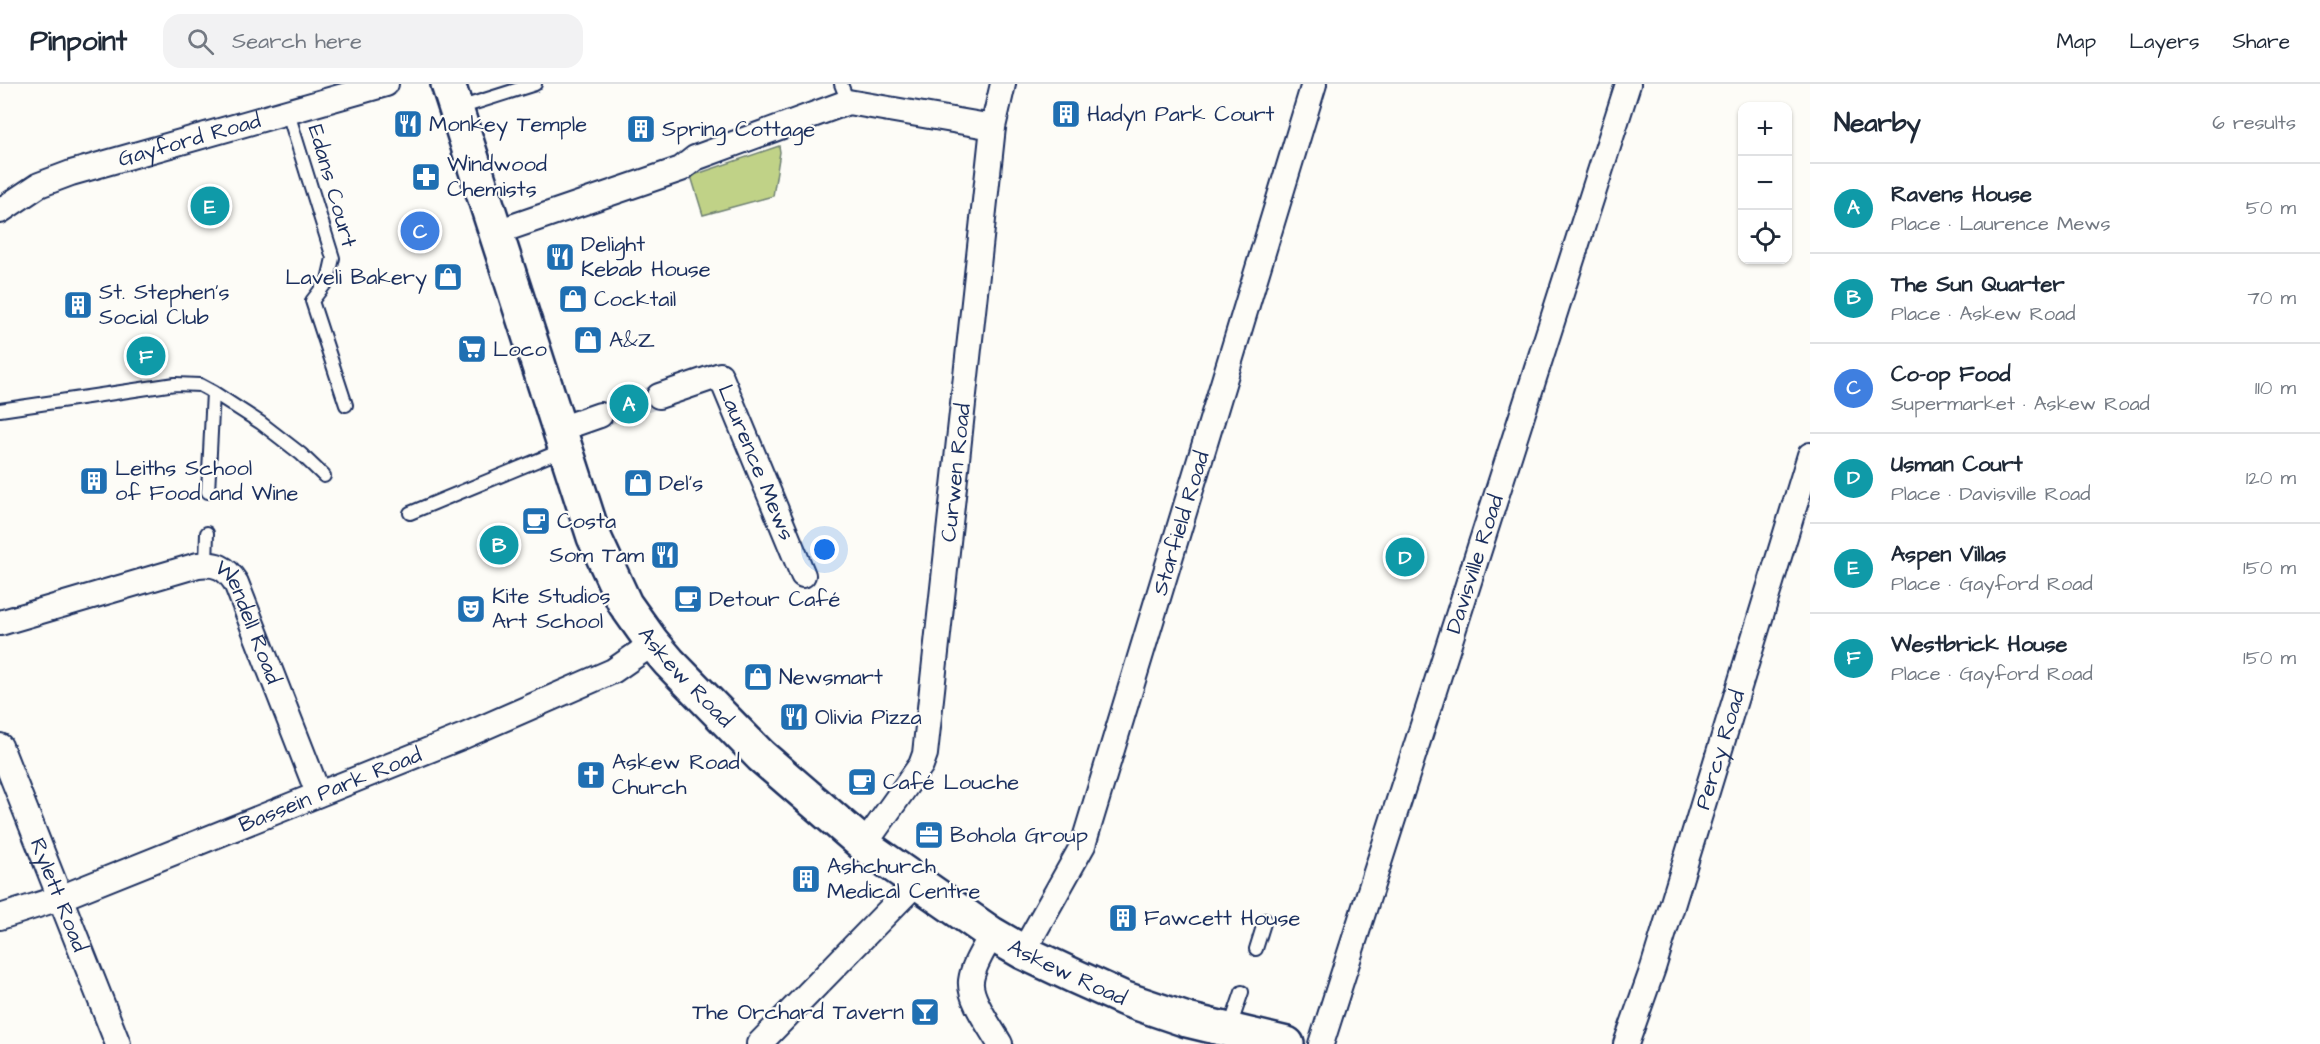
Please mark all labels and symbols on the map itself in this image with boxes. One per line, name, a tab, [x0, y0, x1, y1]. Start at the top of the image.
building icon: Hadyn Park Court	[1050, 98, 1082, 130]
place label: Hadyn Park Court	[1087, 99, 1275, 131]
street label: Gayford Road	[115, 105, 264, 174]
restaurant icon: Monkey Temple	[392, 108, 424, 140]
place label: Monkey Temple	[429, 109, 587, 141]
building icon: Spring Cottage	[625, 113, 657, 145]
place label: Spring Cottage	[662, 114, 815, 146]
street label: Edans Court	[300, 121, 364, 251]
place label: Windwood Chemists	[447, 149, 547, 205]
pharmacy icon: Windwood Chemists	[410, 161, 442, 193]
pin: E	[190, 184, 230, 228]
pin: C	[400, 208, 440, 254]
place label: Delight Kebab House	[581, 229, 711, 285]
restaurant icon: Delight Kebab House	[544, 241, 576, 273]
shop icon: Laveli Bakery	[432, 261, 464, 293]
place label: Laveli Bakery	[285, 262, 427, 294]
place label: St. Stephen's Social Club	[99, 277, 230, 333]
shop icon: Cocktail	[557, 283, 589, 315]
place label: Cocktail	[594, 284, 676, 315]
building icon: St. Stephen's Social Club	[62, 289, 94, 321]
shop icon: A&Z	[572, 324, 604, 356]
place label: A&Z	[609, 325, 655, 356]
supermarket icon: Loco	[456, 333, 488, 365]
pin: F	[126, 334, 166, 378]
place label: Loco	[493, 334, 548, 365]
street label: Laurence Mews	[710, 380, 802, 545]
pin: A	[610, 382, 648, 426]
street label: Curwen Road	[933, 402, 978, 543]
street label: Starfield Road	[1144, 447, 1217, 599]
place label: Leiths School of Food and Wine	[115, 453, 299, 509]
building icon: Leiths School of Food and Wine	[78, 465, 110, 497]
shop icon: Del's	[622, 467, 654, 499]
place label: Del's	[659, 468, 703, 499]
street label: Davisville Road	[1438, 491, 1511, 637]
cafe icon: Costa	[520, 505, 552, 537]
place label: Costa	[557, 506, 616, 537]
pin: B	[480, 522, 518, 568]
pin: D	[1386, 534, 1424, 580]
your location	[810, 535, 839, 564]
restaurant icon: Som Tam	[649, 539, 681, 571]
place label: Som Tam	[550, 540, 644, 571]
street label: Wendell Road	[208, 552, 289, 688]
place label: Kite Studios Art School	[492, 581, 611, 637]
cafe icon: Detour Café	[672, 583, 704, 615]
place label: Detour Café	[709, 584, 840, 615]
theatre icon: Kite Studios Art School	[455, 593, 487, 625]
street label: Askew Road	[631, 621, 740, 734]
shop icon: Newsmart	[742, 661, 774, 693]
place label: Newsmart	[779, 662, 883, 693]
street label: Percy Road	[1687, 686, 1753, 813]
restaurant icon: Olivia Pizza	[778, 701, 810, 733]
place label: Olivia Pizza	[815, 702, 922, 733]
street label: Bassein Park Road	[234, 739, 426, 840]
place label: Askew Road Church	[612, 747, 740, 803]
church icon: Askew Road Church	[575, 759, 607, 791]
cafe icon: Café Louche	[846, 766, 878, 798]
place label: Café Louche	[883, 767, 1019, 798]
office icon: Bohola Group	[913, 819, 945, 851]
place label: Bohola Group	[950, 820, 1088, 851]
street label: Rylett Road	[22, 833, 95, 956]
place label: Ashchurch Medical Centre	[827, 851, 981, 907]
building icon: Ashchurch Medical Centre	[790, 863, 822, 895]
building icon: Fawcett House	[1107, 902, 1139, 934]
place label: Fawcett House	[1144, 903, 1301, 934]
street label: Askew Road	[1002, 931, 1132, 1013]
bar icon: The Orchard Tavern	[909, 996, 941, 1028]
place label: The Orchard Tavern	[692, 997, 904, 1028]

